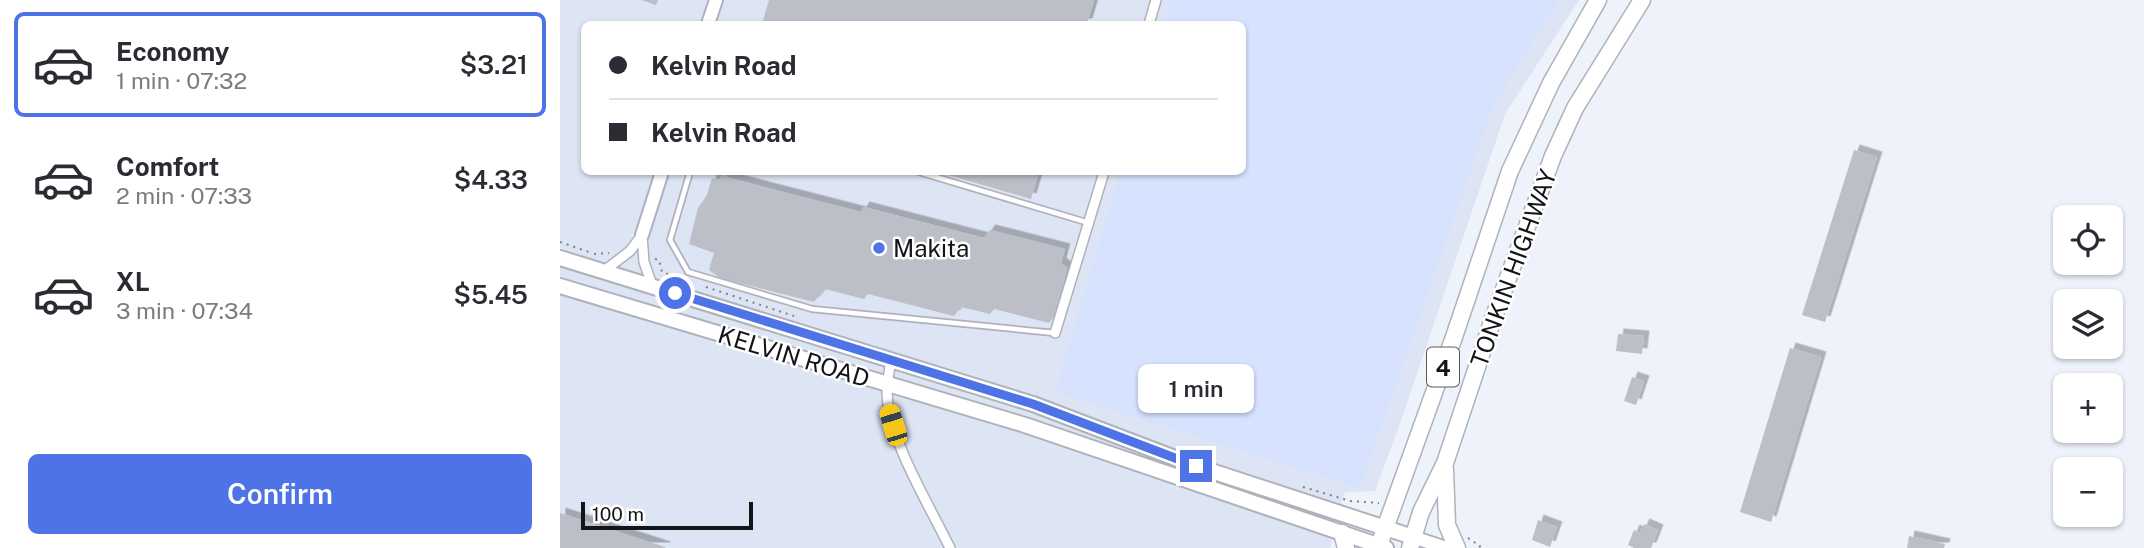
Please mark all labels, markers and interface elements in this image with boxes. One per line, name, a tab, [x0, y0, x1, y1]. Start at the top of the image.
icon: car	[32, 33, 95, 96]
text: Economy	[116, 36, 229, 67]
text: $3.21	[460, 49, 528, 80]
text: Kelvin Road	[651, 50, 797, 81]
text: 1 min · 07:32	[116, 67, 247, 94]
text: Kelvin Road	[651, 117, 797, 148]
icon: car	[32, 148, 95, 211]
text: Comfort	[116, 151, 219, 182]
text: $4.33	[454, 164, 528, 195]
street label: TONKIN HIGHWAY	[1464, 165, 1562, 371]
text: 2 min · 07:33	[116, 182, 252, 209]
map controls	[2053, 205, 2123, 527]
button: locate	[2053, 205, 2123, 275]
place label: Makita	[893, 234, 969, 262]
marker: Makita	[871, 240, 887, 256]
icon: car	[32, 263, 95, 326]
text: XL	[116, 266, 150, 297]
route start	[659, 277, 691, 309]
text: $5.45	[453, 279, 528, 310]
button: layers	[2053, 289, 2123, 359]
text: 3 min · 07:34	[116, 297, 253, 324]
street label: KELVIN ROAD	[715, 320, 873, 392]
road number: 4	[1427, 348, 1459, 386]
callout: 1 min	[1138, 364, 1254, 414]
button: +	[2053, 373, 2123, 443]
text: 1 min	[1169, 375, 1223, 402]
car	[877, 402, 910, 448]
route end	[1180, 450, 1212, 482]
button: Confirm	[28, 454, 532, 534]
button: −	[2053, 457, 2123, 527]
scale bar	[581, 499, 752, 531]
text: 100 m	[592, 503, 644, 525]

